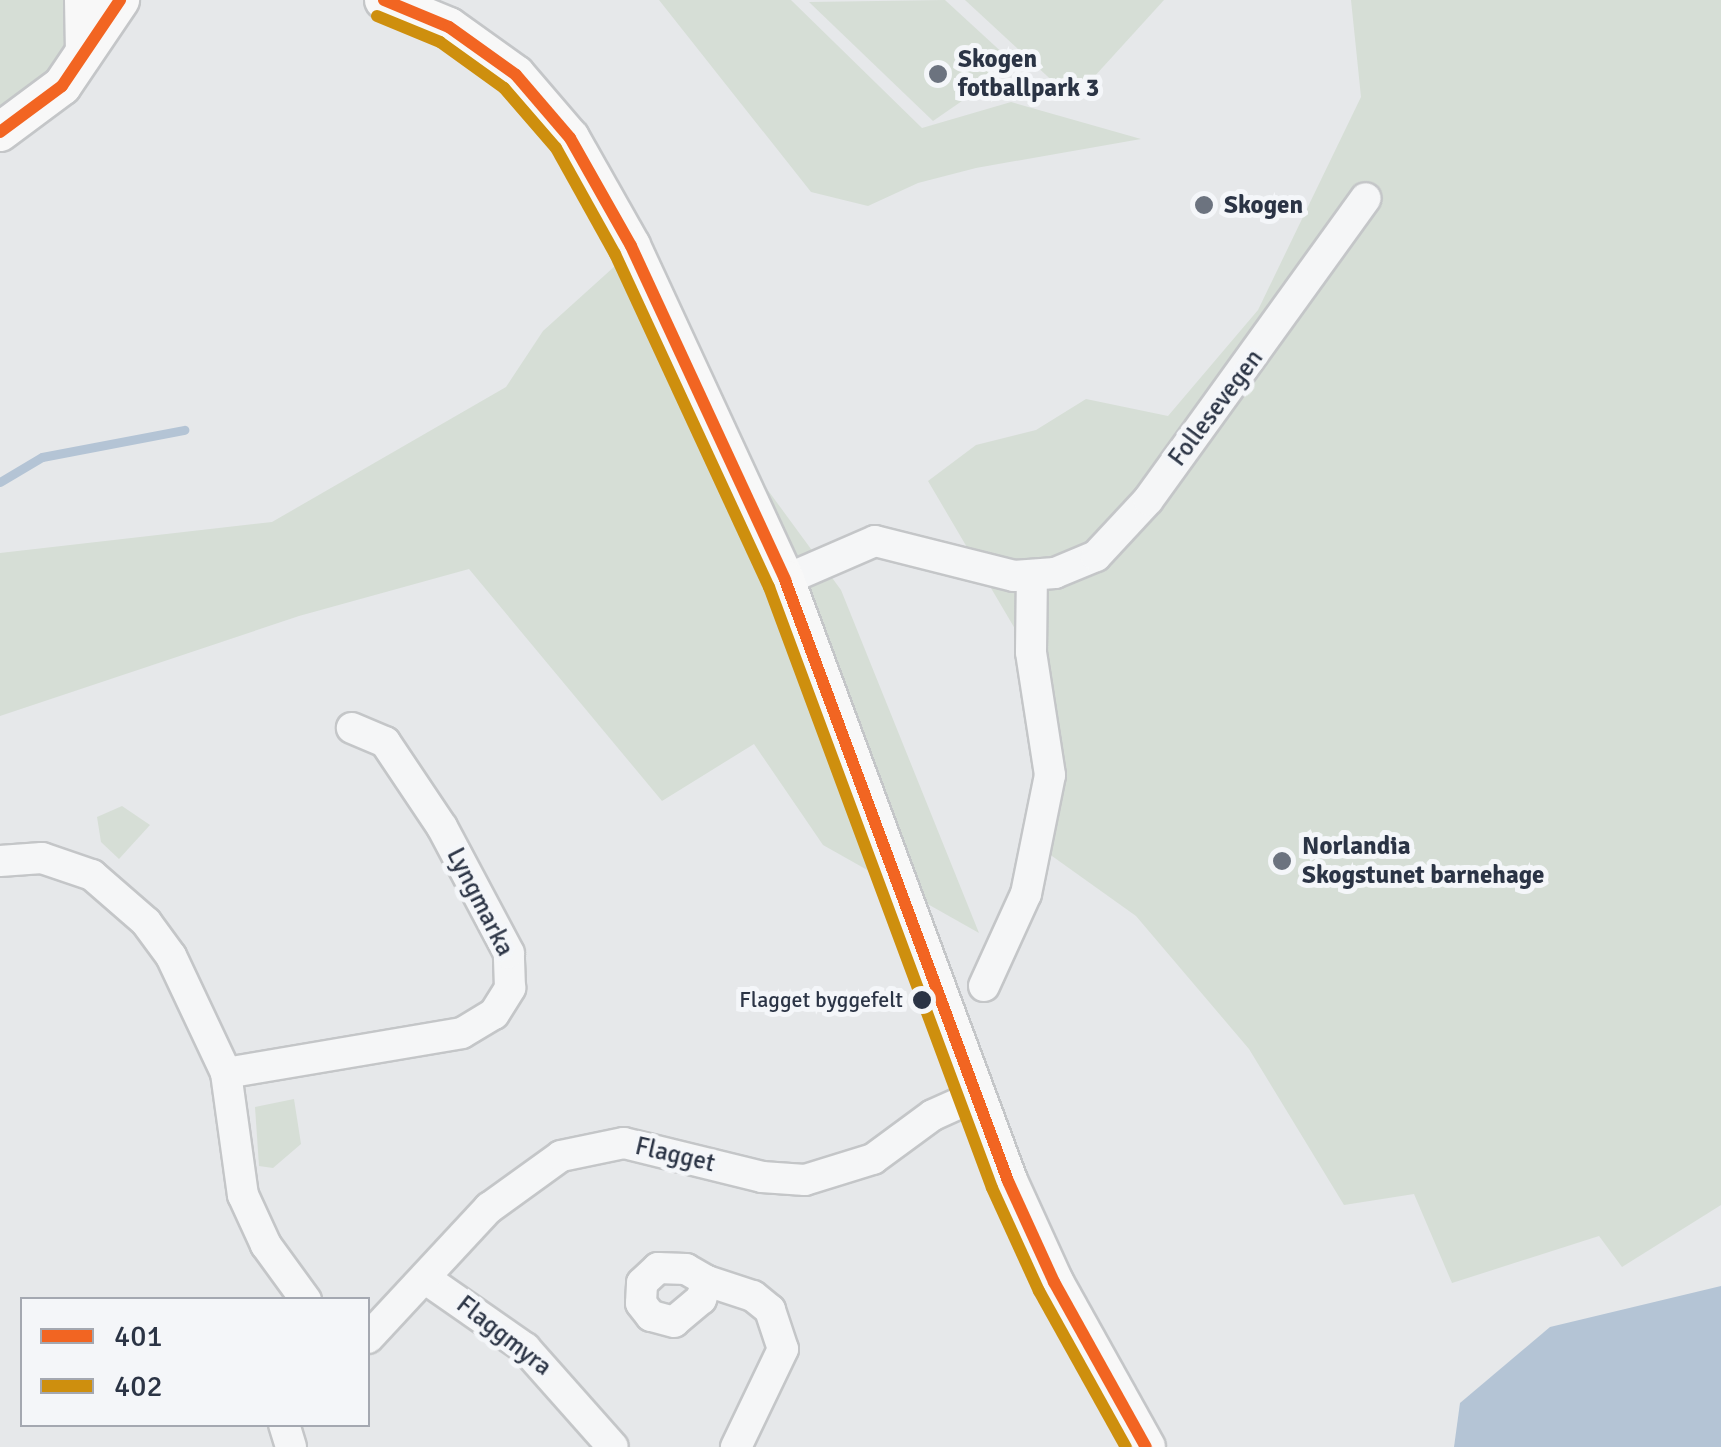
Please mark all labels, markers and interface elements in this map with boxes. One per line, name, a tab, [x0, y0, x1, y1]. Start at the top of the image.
place label: Skogen fotballpark 3	[958, 45, 1099, 104]
marker: Skogen fotballpark 3	[927, 63, 949, 85]
place label: Skogen	[1224, 190, 1303, 220]
marker: Skogen	[1193, 194, 1215, 216]
street label: Follesevegen	[1162, 344, 1270, 472]
place label: Norlandia Skogstunet barnehage	[1302, 832, 1544, 891]
street label: Lyngmarka	[440, 843, 520, 961]
marker: Norlandia Skogstunet barnehage	[1271, 850, 1293, 872]
place label: Flagget byggefelt	[739, 987, 903, 1013]
marker: Flagget byggefelt	[912, 990, 932, 1010]
street label: Flagget	[632, 1131, 718, 1179]
street label: Flaggmyra	[451, 1290, 557, 1382]
legend	[20, 1297, 370, 1427]
text: 401	[114, 1318, 163, 1355]
text: 402	[114, 1368, 163, 1405]

